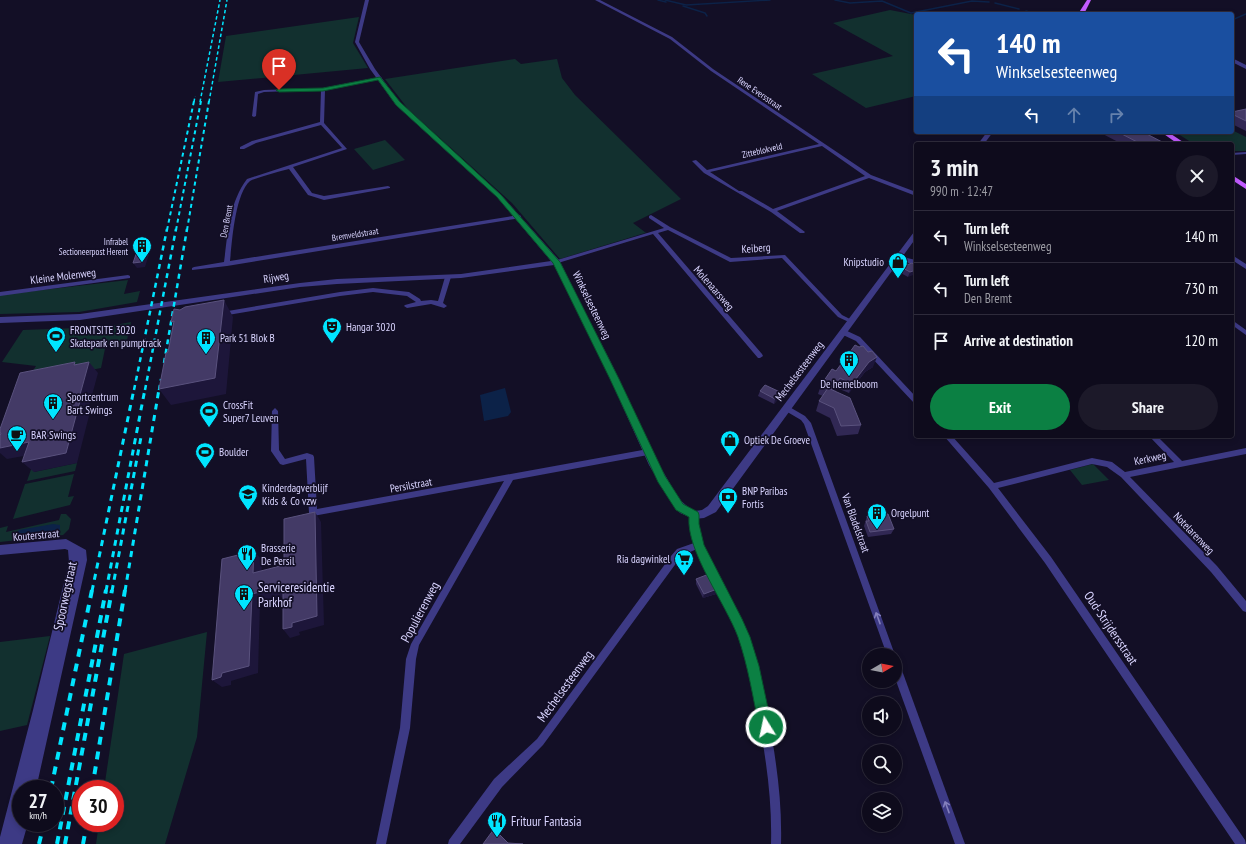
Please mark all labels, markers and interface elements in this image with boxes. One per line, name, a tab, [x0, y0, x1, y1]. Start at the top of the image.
text: 140 m	[996, 24, 1060, 61]
icon: left	[930, 28, 982, 80]
pin	[262, 49, 296, 90]
icon: arrive	[268, 55, 290, 77]
text: Winkselsesteenweg	[996, 60, 1117, 83]
street label: Rene Eversstraat	[736, 74, 785, 112]
icon: left	[1021, 104, 1043, 126]
icon: ahead	[1063, 104, 1085, 126]
icon: right	[1105, 104, 1127, 126]
street label: Zitteblokveld	[741, 140, 783, 160]
text: 3 min	[930, 152, 978, 183]
button: close	[1176, 155, 1218, 197]
text: 990 m · 12:47	[930, 183, 993, 200]
street label: Den Bremt	[217, 203, 235, 238]
text: Turn left	[964, 219, 1009, 238]
street label: Bremveldstraat	[331, 225, 380, 243]
icon: left	[930, 226, 952, 248]
text: 140 m	[1185, 227, 1218, 246]
building icon: Infrabel Sectioneerpost Herent	[131, 235, 153, 263]
place label: Infrabel Sectioneerpost Herent	[59, 236, 129, 257]
text: Winkselsesteenweg	[964, 238, 1052, 255]
street label: Keiberg	[741, 240, 771, 256]
shop icon: Knipstudio	[887, 251, 909, 279]
place label: Knipstudio	[843, 255, 884, 269]
street label: Molenaarsweg	[691, 263, 737, 313]
street label: Kleine Molenweg	[29, 265, 97, 287]
street label: Rijweg	[262, 268, 290, 286]
street label: Winkselsesteenweg	[569, 269, 615, 342]
text: Turn left	[964, 271, 1009, 290]
icon: left	[930, 278, 952, 300]
text: 730 m	[1185, 279, 1218, 298]
text: Den Bremt	[964, 290, 1012, 307]
theatre icon: Hangar 3020	[321, 316, 343, 344]
place label: Hangar 3020	[346, 320, 395, 334]
place label: FRONTSITE 3020 Skatepark en pumptrack	[70, 323, 162, 350]
sports icon: FRONTSITE 3020 Skatepark en pumptrack	[45, 325, 67, 353]
building icon: Park 51 Blok B	[195, 327, 217, 355]
icon: arrive	[930, 330, 952, 352]
place label: Park 51 Blok B	[220, 331, 275, 345]
text: Arrive at destination	[964, 331, 1073, 350]
text: 120 m	[1185, 331, 1218, 350]
street label: Mechelsesteenweg	[772, 338, 826, 404]
building icon: De hemelboom	[838, 349, 860, 377]
place label: De hemelboom	[820, 377, 878, 391]
button: Exit	[930, 384, 1070, 430]
button: Share	[1078, 384, 1218, 430]
place label: Sportcentrum Bart Swings	[67, 390, 119, 417]
building icon: Sportcentrum Bart Swings	[42, 392, 64, 420]
place label: CrossFit Super7 Leuven	[223, 398, 279, 425]
sports icon: CrossFit Super7 Leuven	[198, 400, 220, 428]
cafe icon: BAR Swings	[6, 424, 28, 452]
place label: BAR Swings	[31, 428, 76, 442]
shop icon: Optiek De Groeve	[719, 429, 741, 457]
place label: Optiek De Groeve	[744, 433, 811, 447]
sports icon: Boulder	[194, 441, 216, 469]
place label: Boulder	[219, 445, 249, 459]
street label: Kerkweg	[1133, 448, 1168, 468]
street label: Persilstraat	[389, 474, 433, 496]
place label: Kinderdagverblijf Kids & Co vzw	[262, 481, 329, 508]
school or university icon: Kinderdagverblijf Kids & Co vzw	[237, 483, 259, 511]
place label: BNP Paribas Fortis	[742, 484, 788, 511]
bank icon: BNP Paribas Fortis	[717, 486, 739, 514]
street label: Van Bladelstraat	[839, 491, 873, 554]
building icon: Orgelpunt	[866, 502, 888, 530]
place label: Orgelpunt	[891, 506, 929, 520]
street label: Notelarenweg	[1171, 509, 1218, 557]
street label: Kouterstraat	[12, 526, 60, 544]
place label: Brasserie De Persil	[261, 541, 296, 568]
restaurant icon: Brasserie De Persil	[236, 543, 258, 571]
supermarket icon: Ria dagwinkel	[673, 548, 695, 576]
place label: Ria dagwinkel	[617, 552, 670, 566]
street label: Spoorwegstraat	[49, 560, 81, 632]
place label: Serviceresidentie Parkhof	[258, 579, 335, 611]
street label: Populierenweg	[397, 579, 443, 645]
building icon: Serviceresidentie Parkhof	[233, 583, 255, 611]
street label: Oud-Strijdersstraat	[1080, 588, 1142, 668]
one-way arrow	[874, 612, 881, 625]
street label: Mechelsesteenweg	[533, 647, 597, 725]
north arrow	[862, 648, 902, 688]
map controls	[862, 648, 902, 832]
button: sound	[862, 696, 902, 736]
position arrow	[745, 706, 787, 748]
button: search	[862, 744, 902, 784]
speed limit sign: 30	[72, 780, 124, 832]
text: 27	[28, 788, 48, 814]
button: layers	[862, 792, 902, 832]
one-way arrow	[943, 801, 950, 814]
text: km/h	[29, 809, 47, 822]
restaurant icon: Frituur Fantasia	[486, 810, 508, 838]
place label: Frituur Fantasia	[511, 813, 581, 830]

